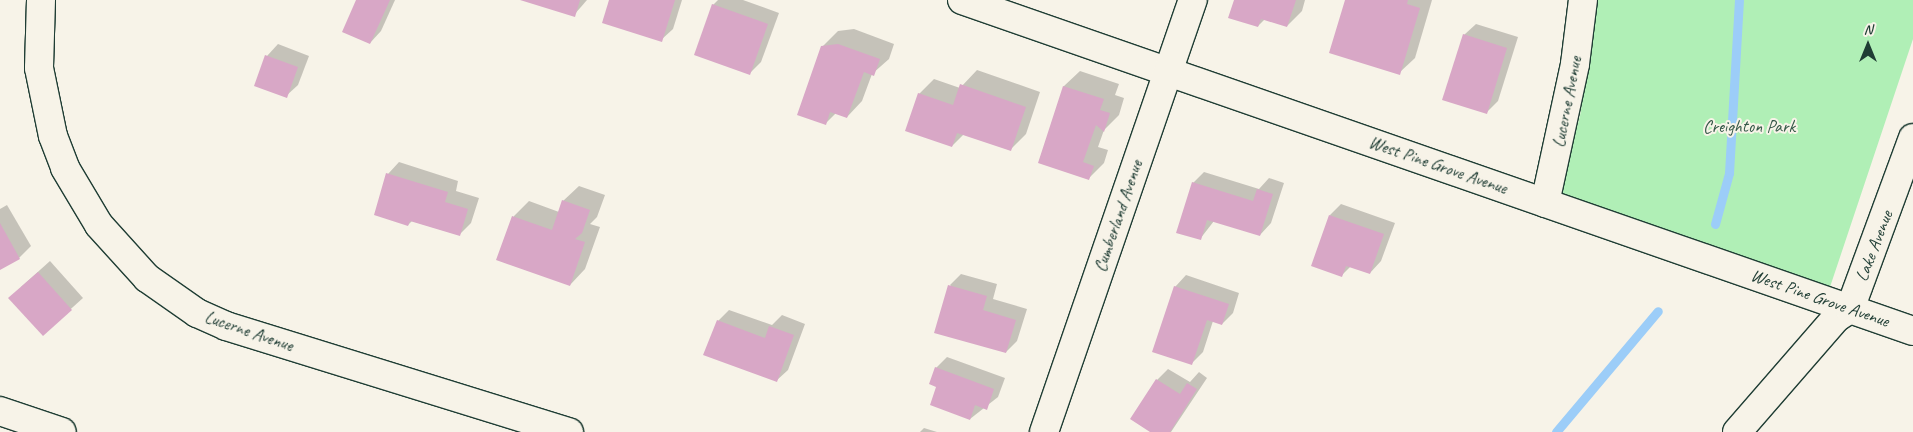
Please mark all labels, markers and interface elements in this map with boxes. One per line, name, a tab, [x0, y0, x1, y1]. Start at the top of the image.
north arrow	[1843, 20, 1893, 70]
text: N	[1864, 21, 1872, 38]
street label: Lucerne Avenue	[1548, 55, 1586, 149]
park label: Creighton Park	[1703, 115, 1795, 137]
street label: West Pine Grove Avenue	[1366, 131, 1510, 199]
street label: Cumberland Avenue	[1089, 157, 1147, 275]
street label: Lake Avenue	[1851, 208, 1897, 284]
street label: West Pine Grove Avenue	[1748, 264, 1892, 332]
street label: Lucerne Avenue	[202, 306, 296, 356]

